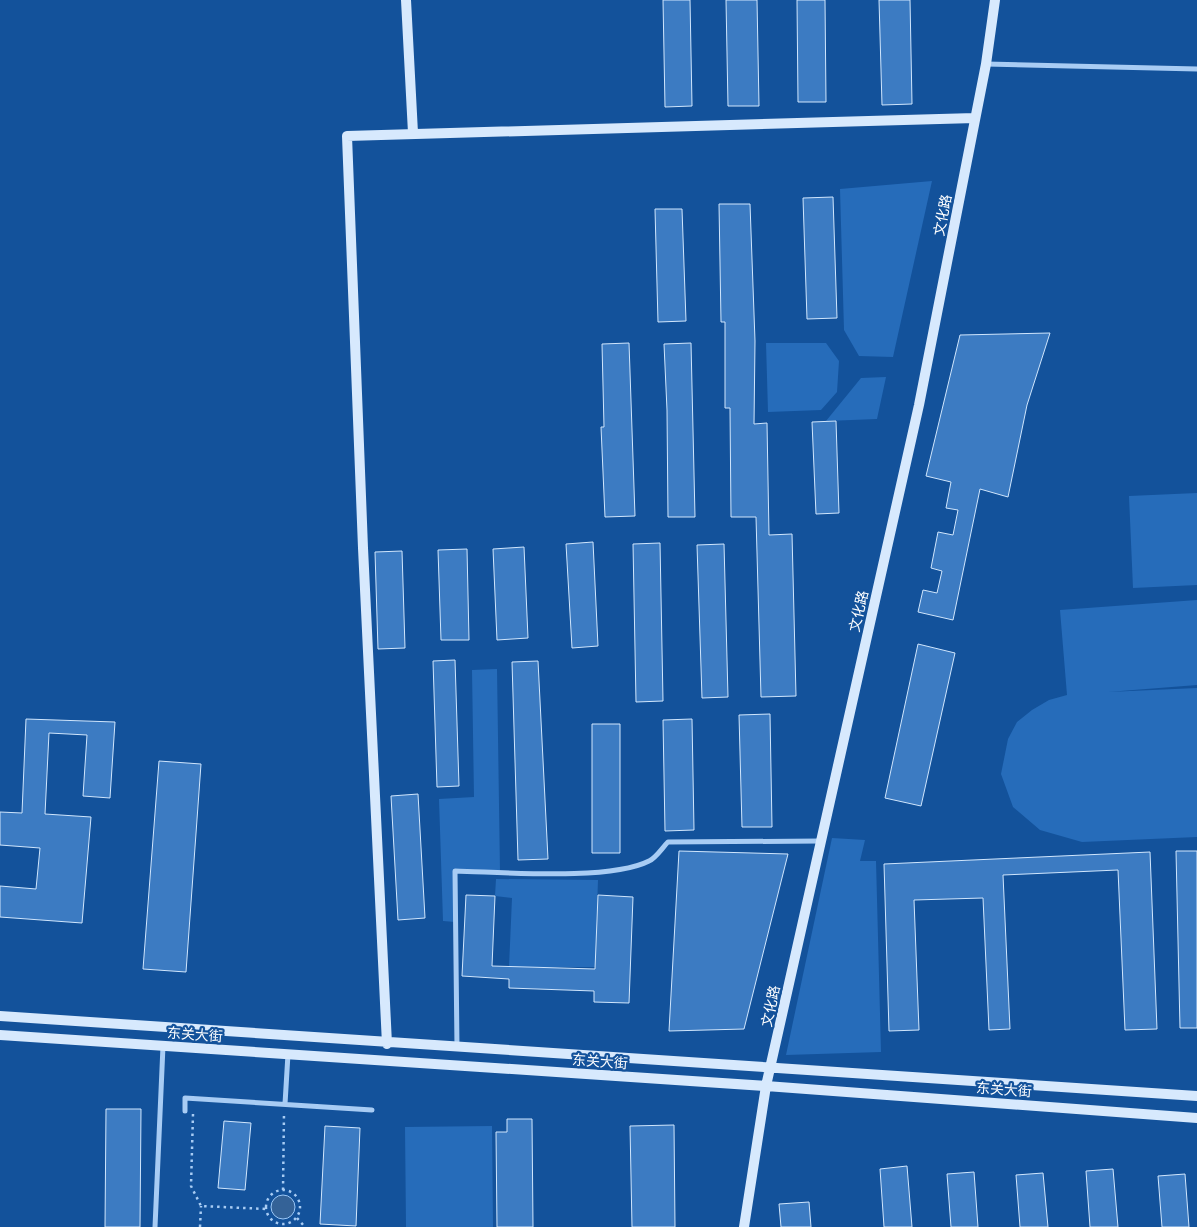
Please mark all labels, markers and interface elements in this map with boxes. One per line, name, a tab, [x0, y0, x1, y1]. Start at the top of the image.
street label: 文化路	[930, 193, 954, 237]
street label: 文化路	[845, 589, 871, 633]
street label: 文化路	[757, 984, 783, 1028]
street label: 东关大街	[166, 1024, 224, 1044]
street label: 东关大街	[571, 1051, 629, 1071]
street label: 东关大街	[975, 1079, 1033, 1099]

